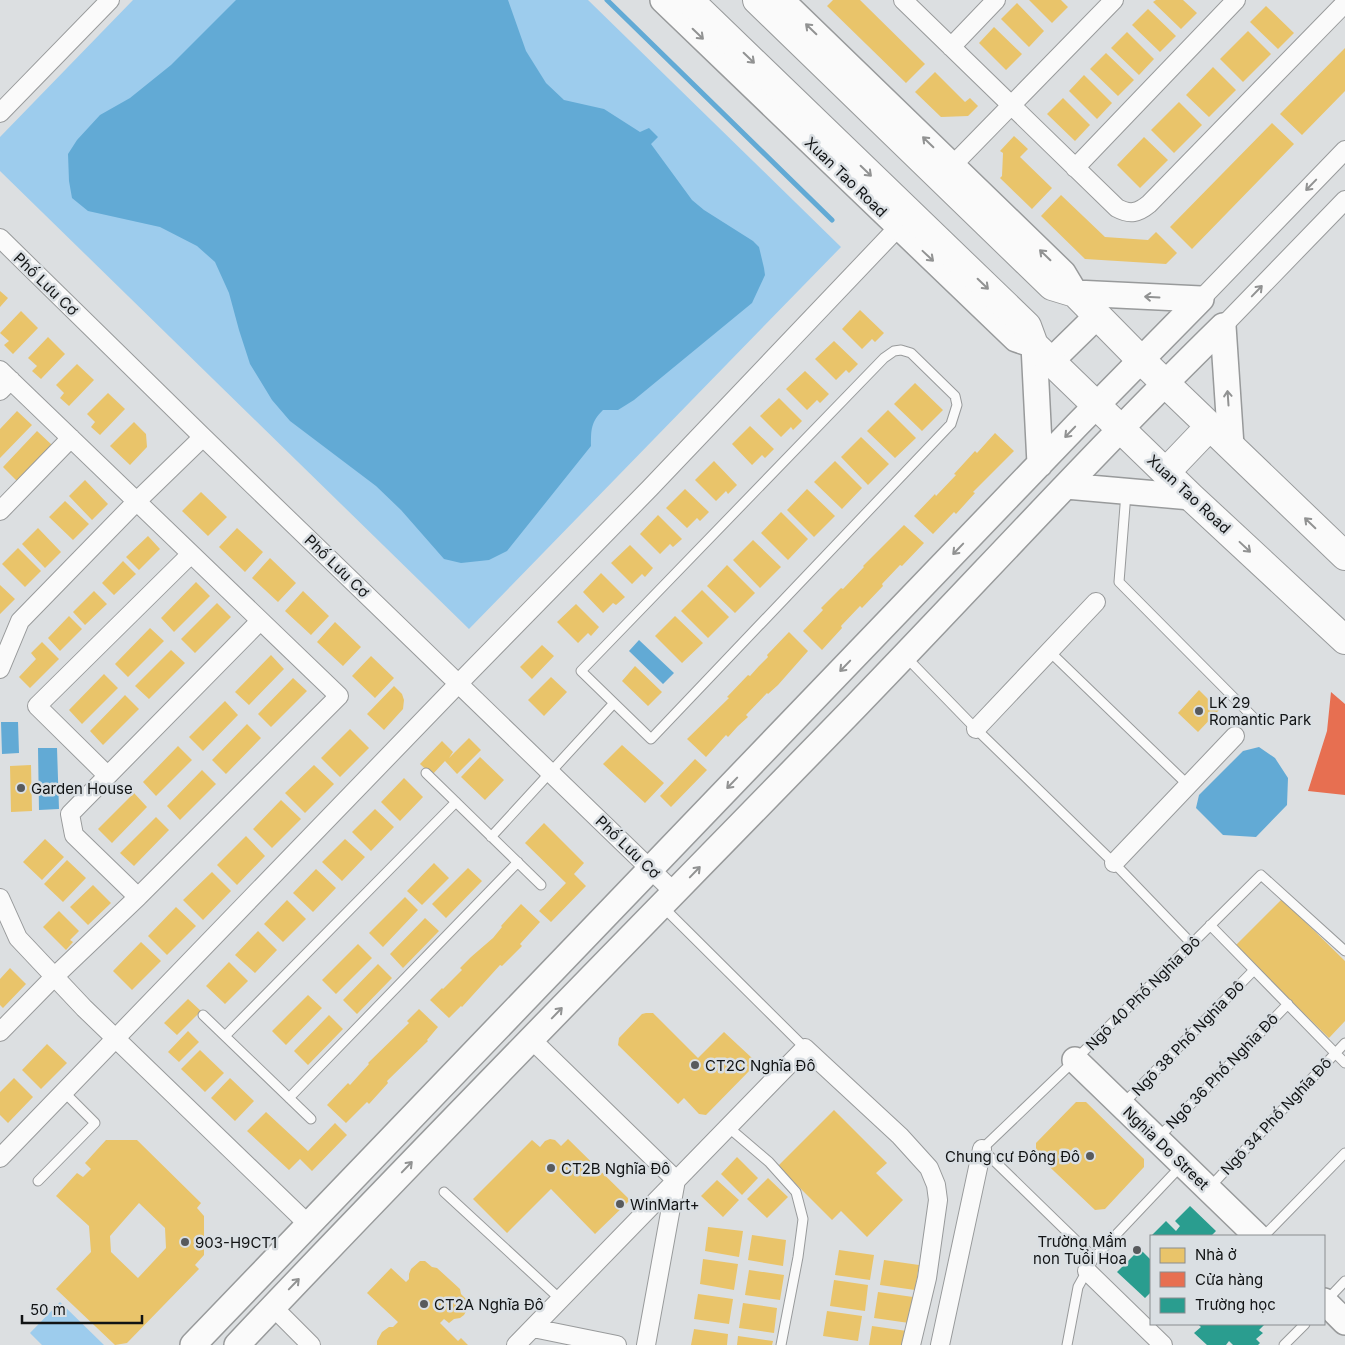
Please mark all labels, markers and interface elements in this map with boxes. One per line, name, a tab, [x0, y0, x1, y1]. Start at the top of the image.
one-way arrow	[805, 23, 818, 35]
one-way arrow	[692, 28, 704, 40]
one-way arrow	[743, 52, 756, 64]
street label: Xuan Tao Road	[801, 133, 891, 221]
one-way arrow	[923, 136, 935, 148]
one-way arrow	[860, 165, 873, 177]
one-way arrow	[1305, 179, 1317, 191]
street label: Phố Lưu Cơ	[10, 249, 82, 319]
one-way arrow	[1039, 249, 1051, 261]
one-way arrow	[922, 250, 935, 262]
one-way arrow	[977, 278, 989, 290]
one-way arrow	[1250, 285, 1263, 297]
one-way arrow	[1144, 293, 1160, 302]
one-way arrow	[1223, 390, 1232, 406]
one-way arrow	[1064, 426, 1076, 438]
street label: Xuan Tao Road	[1143, 451, 1235, 537]
one-way arrow	[1304, 516, 1316, 529]
street label: Phố Lưu Cơ	[301, 531, 373, 601]
one-way arrow	[1239, 541, 1252, 553]
one-way arrow	[951, 543, 964, 555]
one-way arrow	[839, 660, 851, 672]
place label: LK 29 Romantic Park	[1209, 693, 1312, 729]
marker: LK 29 Romantic Park	[1193, 705, 1205, 717]
one-way arrow	[726, 777, 738, 789]
place label: Garden House	[31, 779, 133, 798]
marker: Garden House	[15, 782, 27, 794]
street label: Phố Lưu Cơ	[592, 812, 664, 882]
one-way arrow	[689, 866, 701, 878]
street label: Ngõ 40 Phố Nghĩa Đô	[1082, 932, 1204, 1054]
street label: Ngõ 38 Phố Nghĩa Đô	[1128, 976, 1248, 1100]
one-way arrow	[550, 1007, 563, 1019]
street label: Ngõ 36 Phố Nghĩa Đô	[1162, 1009, 1282, 1133]
street label: Ngõ 34 Phố Nghĩa Đô	[1217, 1053, 1335, 1179]
place label: CT2C Nghĩa Đô	[705, 1056, 815, 1075]
marker: CT2C Nghĩa Đô	[689, 1059, 701, 1071]
street label: Nghia Do Street	[1119, 1102, 1213, 1194]
place label: Chung cư Đông Đô	[945, 1147, 1080, 1166]
marker: Chung cư Đông Đô	[1084, 1150, 1096, 1162]
place label: CT2B Nghĩa Đô	[561, 1159, 670, 1178]
one-way arrow	[401, 1161, 413, 1174]
marker: CT2B Nghĩa Đô	[545, 1162, 557, 1174]
place label: WinMart+	[630, 1195, 700, 1214]
marker: WinMart+	[614, 1198, 626, 1210]
place label: Trường Mầm non Tuổi Hoa	[1033, 1232, 1127, 1268]
place label: 903-H9CT1	[195, 1233, 277, 1252]
legend	[1150, 1235, 1325, 1325]
marker: 903-H9CT1	[179, 1236, 191, 1248]
marker: Trường Mầm non Tuổi Hoa	[1131, 1244, 1143, 1256]
text: Nhà ở	[1195, 1245, 1237, 1264]
text: Cửa hàng	[1195, 1270, 1263, 1289]
one-way arrow	[288, 1278, 300, 1291]
scale bar	[22, 1292, 142, 1324]
place label: CT2A Nghĩa Đô	[434, 1295, 544, 1314]
text: Trường học	[1195, 1295, 1276, 1314]
marker: CT2A Nghĩa Đô	[418, 1298, 430, 1310]
text: 50 m	[30, 1300, 66, 1319]

